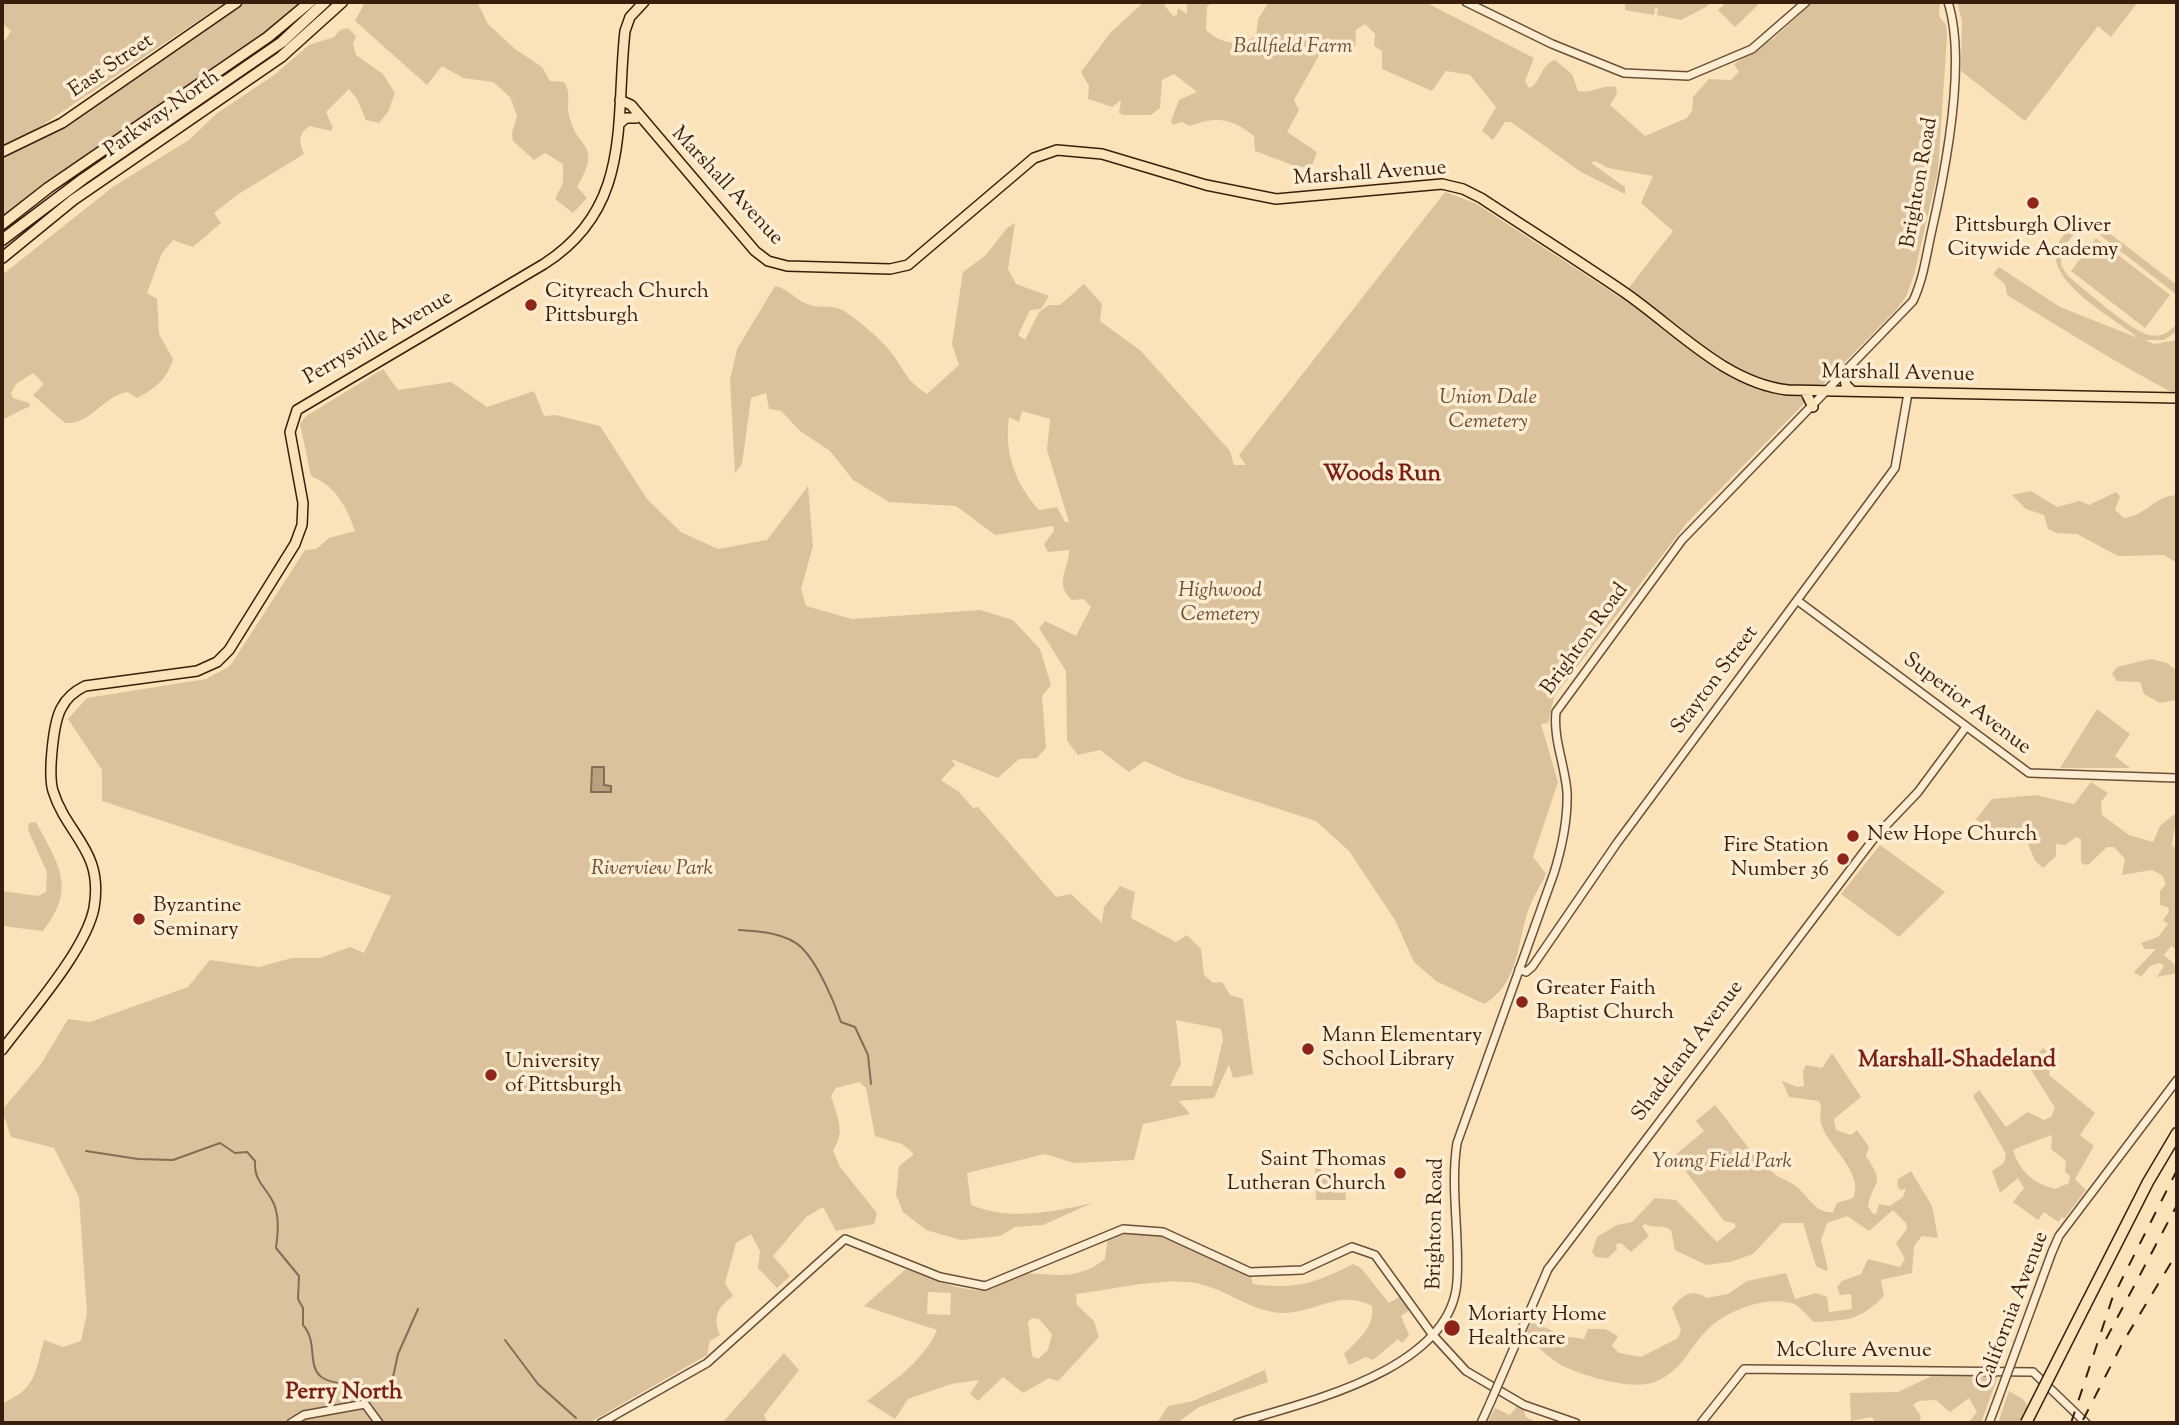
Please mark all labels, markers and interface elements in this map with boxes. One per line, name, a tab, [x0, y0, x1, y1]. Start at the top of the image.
street label: East Street	[65, 30, 159, 104]
park label: Ballfield Farm	[1233, 35, 1353, 61]
street label: Parkway North	[100, 66, 226, 164]
street label: Brighton Road	[1897, 116, 1945, 250]
street label: Marshall Avenue	[665, 122, 787, 252]
street label: Marshall Avenue	[1293, 157, 1447, 193]
marker: Pittsburgh Oliver Citywide Academy	[2025, 195, 2041, 211]
place label: Pittsburgh Oliver Citywide Academy	[1947, 214, 2119, 264]
place label: Cityreach Church Pittsburgh	[545, 280, 709, 330]
street label: Perrysville Avenue	[300, 286, 458, 392]
marker: Cityreach Church Pittsburgh	[523, 297, 539, 313]
street label: Marshall Avenue	[1821, 361, 1975, 389]
park label: Union Dale Cemetery	[1439, 386, 1537, 436]
district label: Woods Run	[1323, 462, 1441, 490]
park label: Highwood Cemetery	[1178, 579, 1262, 629]
street label: Brighton Road	[1537, 579, 1635, 701]
street label: Stayton Street	[1667, 622, 1765, 740]
street label: Superior Avenue	[1897, 649, 2035, 761]
place label: New Hope Church	[1867, 823, 2038, 849]
marker: New Hope Church	[1845, 828, 1861, 844]
place label: Fire Station Number 36	[1724, 834, 1829, 884]
marker: Fire Station Number 36	[1835, 851, 1851, 867]
park label: Riverview Park	[591, 857, 713, 883]
place label: Byzantine Seminary	[153, 894, 242, 944]
marker: Byzantine Seminary	[131, 911, 147, 927]
place label: Greater Faith Baptist Church	[1536, 977, 1674, 1027]
street label: Shadeland Avenue	[1628, 977, 1750, 1127]
marker: Greater Faith Baptist Church	[1514, 994, 1530, 1010]
place label: Mann Elementary School Library	[1322, 1024, 1482, 1074]
marker: Mann Elementary School Library	[1300, 1041, 1316, 1057]
district label: Marshall-Shadeland	[1858, 1048, 2056, 1076]
place label: University of Pittsburgh	[505, 1050, 622, 1100]
marker: University of Pittsburgh	[483, 1067, 499, 1083]
place label: Saint Thomas Lutheran Church	[1227, 1148, 1386, 1198]
park label: Young Field Park	[1652, 1150, 1792, 1176]
street label: Brighton Road	[1423, 1158, 1451, 1290]
marker: Saint Thomas Lutheran Church	[1392, 1165, 1408, 1181]
street label: California Avenue	[1972, 1229, 2056, 1393]
place label: Moriarty Home Healthcare	[1468, 1303, 1607, 1353]
marker: Moriarty Home Healthcare	[1442, 1318, 1462, 1338]
street label: McClure Avenue	[1776, 1339, 1932, 1365]
district label: Perry North	[286, 1380, 402, 1408]

